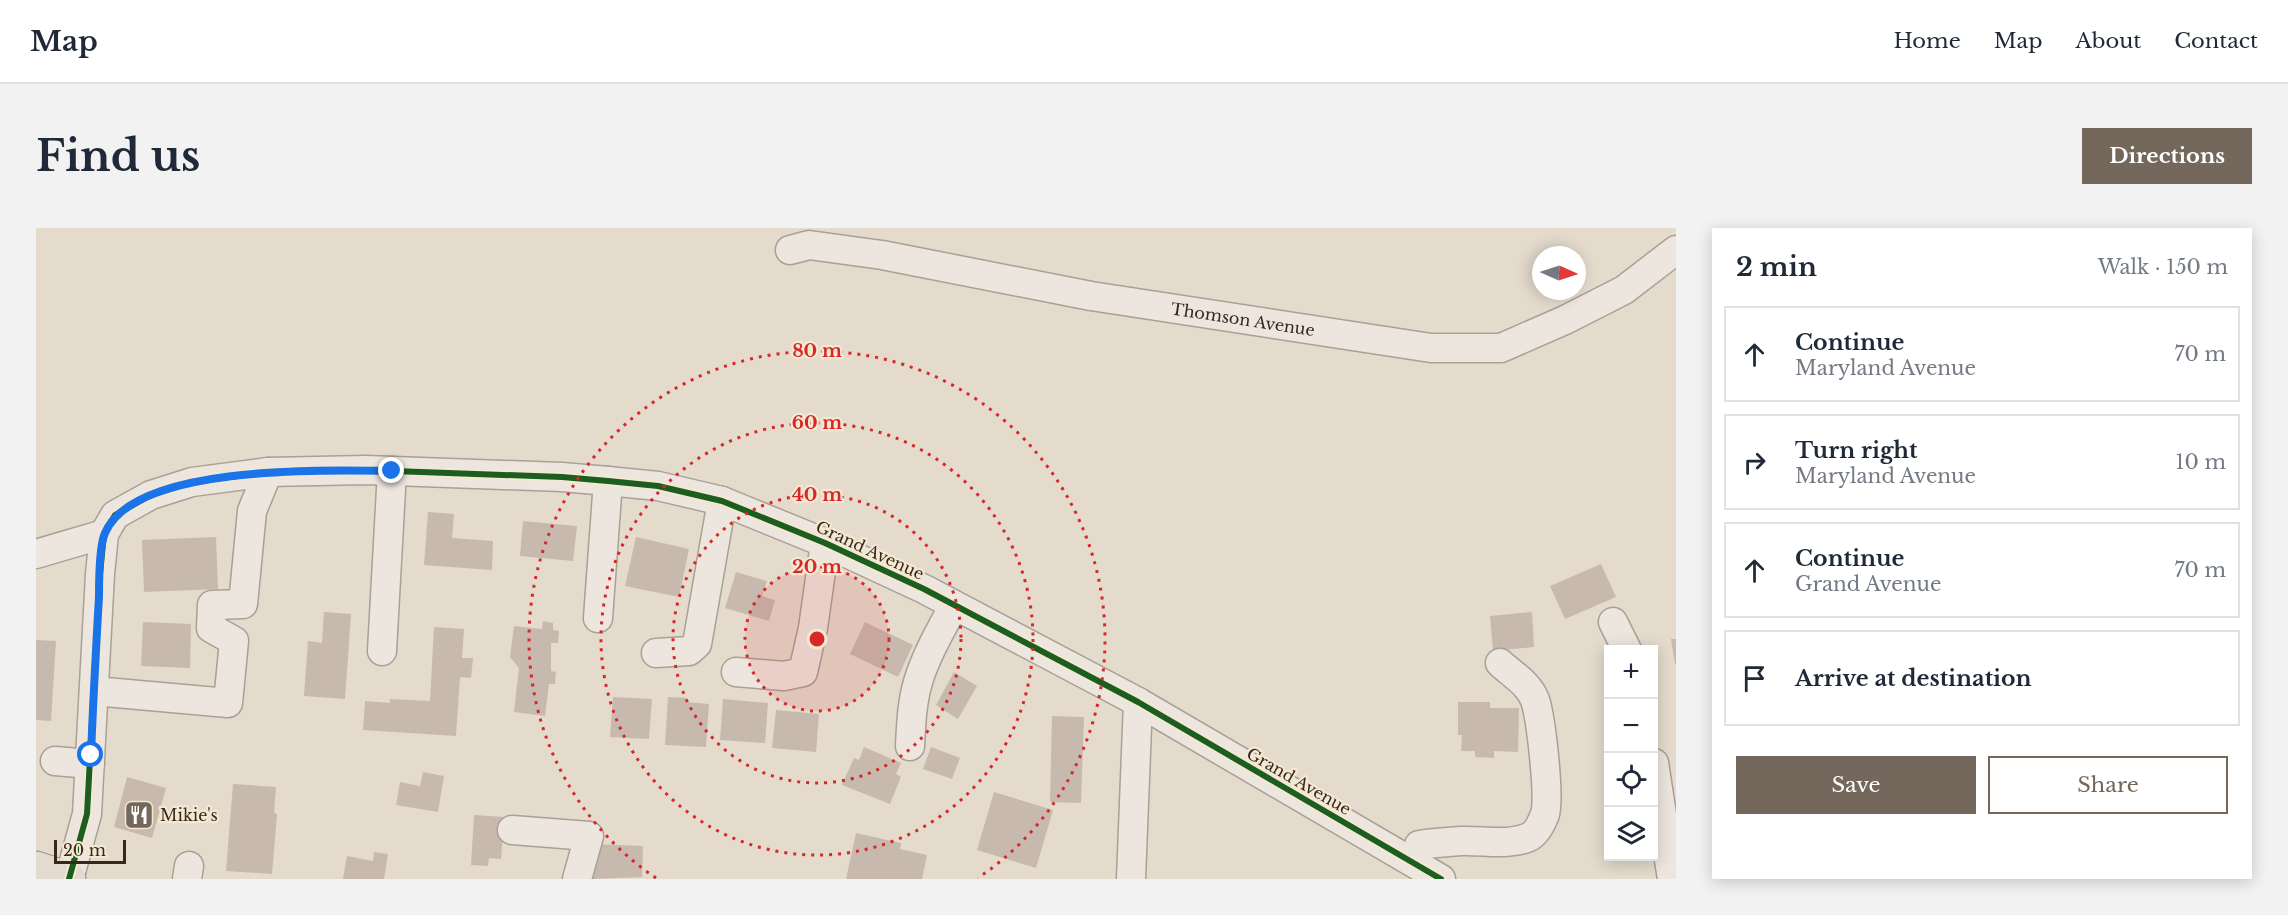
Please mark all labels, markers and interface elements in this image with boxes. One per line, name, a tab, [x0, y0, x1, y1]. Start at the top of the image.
text: Map	[30, 24, 98, 59]
text: Home	[1894, 28, 1961, 54]
text: Map	[1994, 28, 2042, 54]
text: About	[2075, 28, 2141, 54]
text: Contact	[2174, 28, 2258, 54]
button: Directions	[2082, 128, 2252, 184]
text: Find us	[36, 130, 200, 182]
north arrow	[1532, 246, 1586, 300]
text: 2 min	[1736, 251, 1817, 283]
text: Walk · 150 m	[2098, 255, 2228, 279]
street label: Thomson Avenue	[1170, 298, 1316, 340]
text: Continue	[1795, 329, 1904, 356]
icon: ahead	[1738, 338, 1771, 371]
text: 80 m	[792, 340, 842, 362]
text: 70 m	[2174, 342, 2226, 366]
text: Maryland Avenue	[1795, 356, 1976, 380]
text: 60 m	[792, 412, 842, 434]
text: Turn right	[1795, 437, 1917, 464]
icon: right	[1738, 446, 1771, 479]
text: 10 m	[2176, 450, 2226, 474]
route end	[378, 457, 404, 483]
text: Maryland Avenue	[1795, 464, 1976, 488]
text: 40 m	[792, 484, 842, 506]
street label: Grand Avenue	[813, 516, 927, 584]
text: Continue	[1795, 545, 1904, 572]
icon: ahead	[1738, 554, 1771, 587]
text: 20 m	[792, 556, 842, 578]
text: 70 m	[2174, 558, 2226, 582]
text: Grand Avenue	[1795, 572, 1941, 596]
centre of rings	[807, 629, 827, 649]
map controls	[1604, 645, 1658, 861]
button: +	[1604, 645, 1658, 699]
icon: arrive	[1738, 662, 1771, 695]
text: Arrive at destination	[1795, 665, 2032, 692]
button: −	[1604, 699, 1658, 753]
route start	[77, 741, 103, 767]
street label: Grand Avenue	[1243, 743, 1355, 819]
button: locate	[1604, 753, 1658, 807]
button: Save	[1736, 756, 1976, 814]
button: Share	[1988, 756, 2228, 814]
restaurant icon: Mikie's	[123, 799, 155, 831]
place label: Mikie's	[160, 805, 218, 825]
button: layers	[1604, 807, 1658, 861]
scale bar	[54, 837, 126, 864]
text: 20 m	[63, 840, 106, 860]

